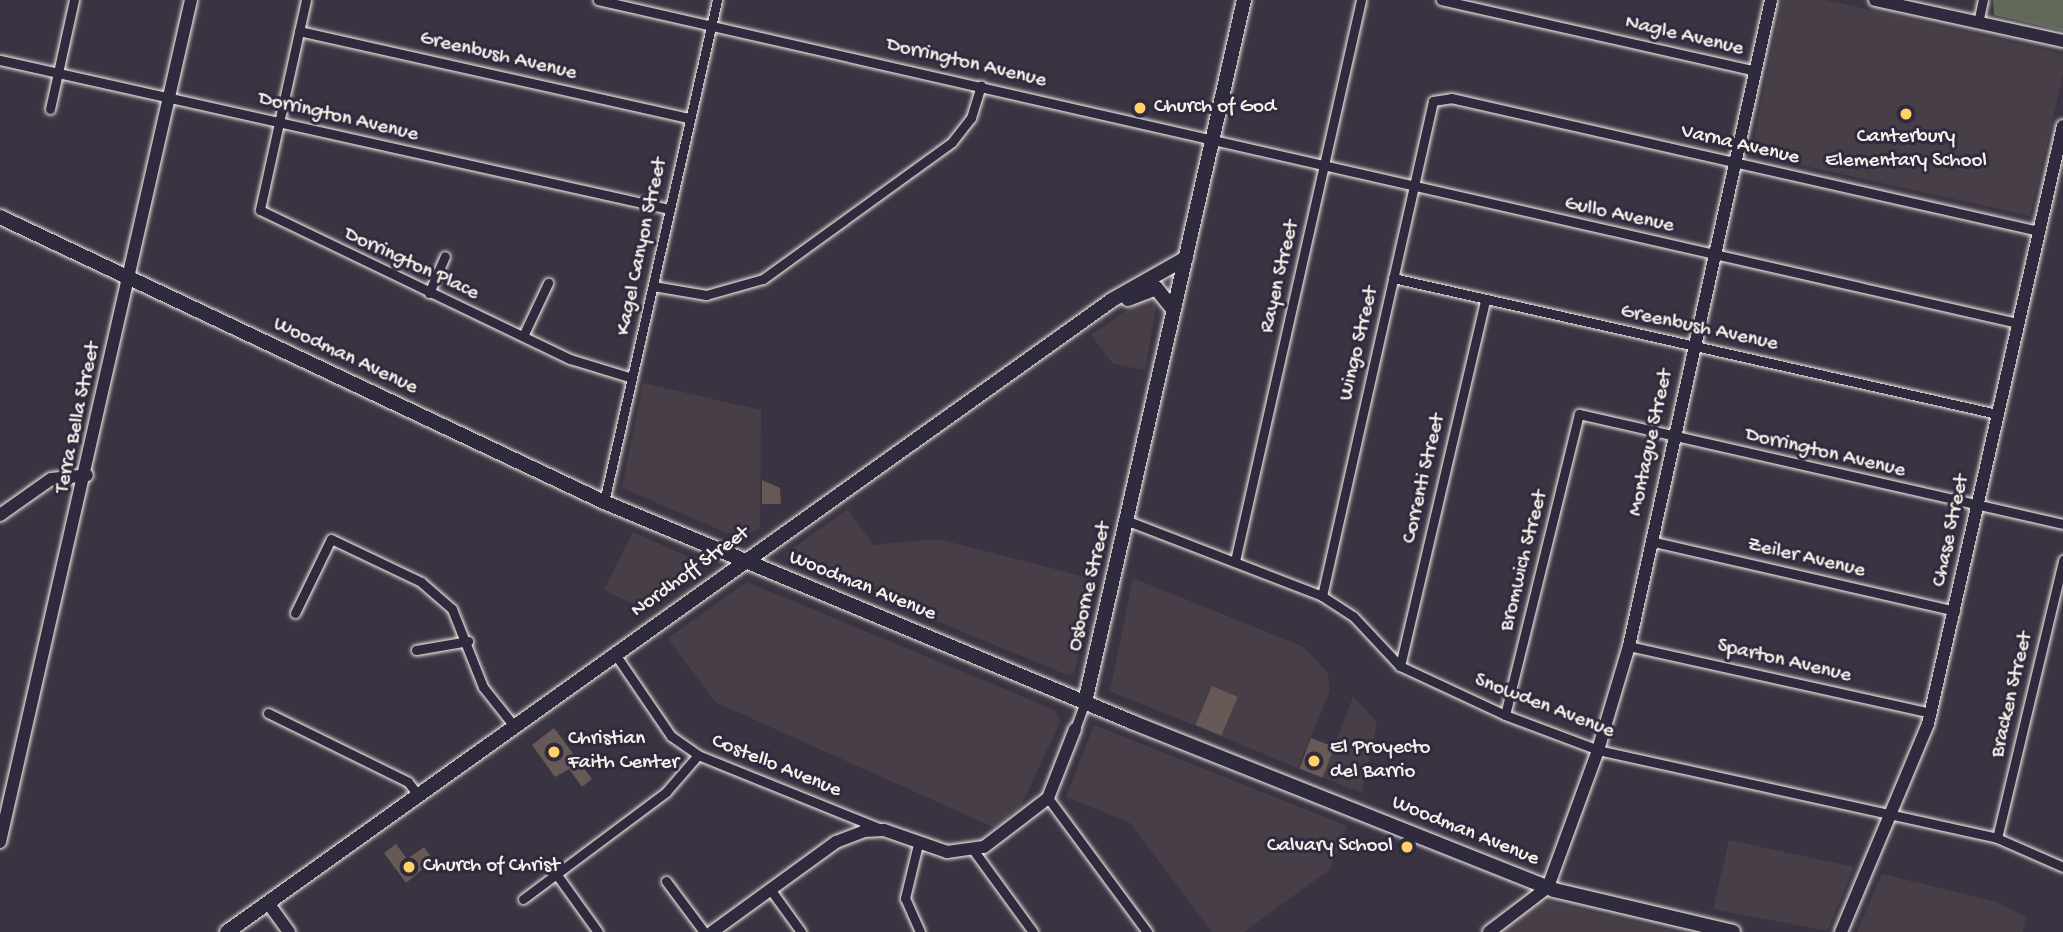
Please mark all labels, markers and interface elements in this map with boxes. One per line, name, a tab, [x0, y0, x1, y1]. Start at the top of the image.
street label: Nagle Avenue	[1622, 11, 1746, 63]
street label: Greenbush Avenue	[417, 27, 579, 87]
street label: Dorrington Avenue	[884, 33, 1048, 95]
street label: Dorrington Avenue	[256, 87, 420, 149]
place label: Church of God	[1154, 95, 1276, 121]
marker: Church of God	[1132, 100, 1148, 116]
marker: Canterbury Elementary School	[1898, 106, 1914, 122]
street label: Varna Avenue	[1678, 120, 1802, 172]
place label: Canterbury Elementary School	[1825, 125, 1987, 175]
street label: Kagel Canyon Street	[612, 156, 674, 338]
street label: Gullo Avenue	[1562, 192, 1676, 240]
street label: Rayen Street	[1256, 218, 1306, 336]
street label: Dorrington Place	[339, 223, 483, 307]
street label: Wingo Street	[1335, 285, 1385, 403]
street label: Greenbush Avenue	[1618, 300, 1780, 358]
street label: Woodman Avenue	[269, 312, 421, 402]
street label: Terra Bella Street	[51, 340, 107, 496]
street label: Montague Street	[1624, 367, 1680, 519]
street label: Correnti Street	[1398, 412, 1452, 546]
street label: Dorrington Avenue	[1743, 423, 1907, 485]
street label: Chase Street	[1928, 473, 1976, 589]
street label: Bromwich Street	[1495, 488, 1555, 634]
street label: Osborne Street	[1064, 520, 1118, 654]
street label: Nordhoff Street	[627, 522, 755, 624]
street label: Zeiler Avenue	[1745, 533, 1867, 585]
street label: Woodman Avenue	[785, 546, 939, 628]
street label: Bracken Street	[1986, 630, 2040, 760]
street label: Sparton Avenue	[1715, 634, 1853, 690]
street label: Snowden Avenue	[1470, 669, 1618, 745]
place label: Christian Faith Center	[568, 727, 679, 777]
street label: Costello Avenue	[707, 730, 845, 804]
place label: El Proyecto del Barrio	[1330, 736, 1430, 786]
marker: Christian Faith Center	[546, 744, 562, 760]
marker: El Proyecto del Barrio	[1304, 751, 1324, 771]
street label: Woodman Avenue	[1388, 791, 1542, 873]
place label: Calvary School	[1267, 834, 1393, 860]
marker: Calvary School	[1399, 839, 1415, 855]
place label: Church of Christ	[423, 854, 560, 880]
marker: Church of Christ	[401, 859, 417, 875]

